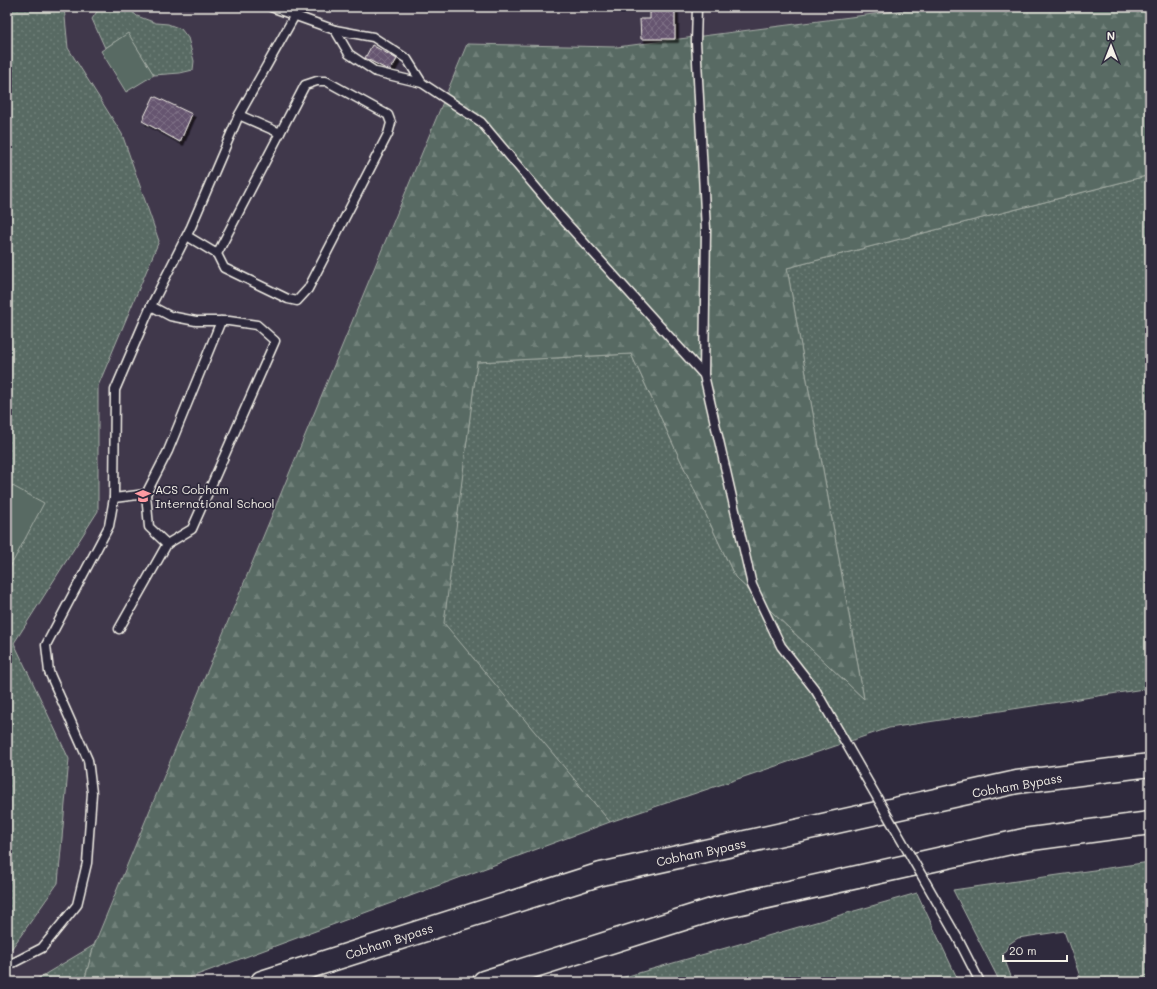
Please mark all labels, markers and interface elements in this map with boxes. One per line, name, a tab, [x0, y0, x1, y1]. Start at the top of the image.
north arrow	[1091, 26, 1131, 66]
text: N	[1107, 28, 1115, 43]
place label: ACS Cobham International School	[155, 481, 275, 511]
school or university icon: ACS Cobham International School	[134, 487, 152, 505]
street label: Cobham Bypass	[971, 769, 1063, 801]
street label: Cobham Bypass	[655, 835, 747, 869]
street label: Cobham Bypass	[343, 919, 435, 963]
scale bar	[1003, 937, 1067, 963]
text: 20 m	[1009, 942, 1037, 958]

